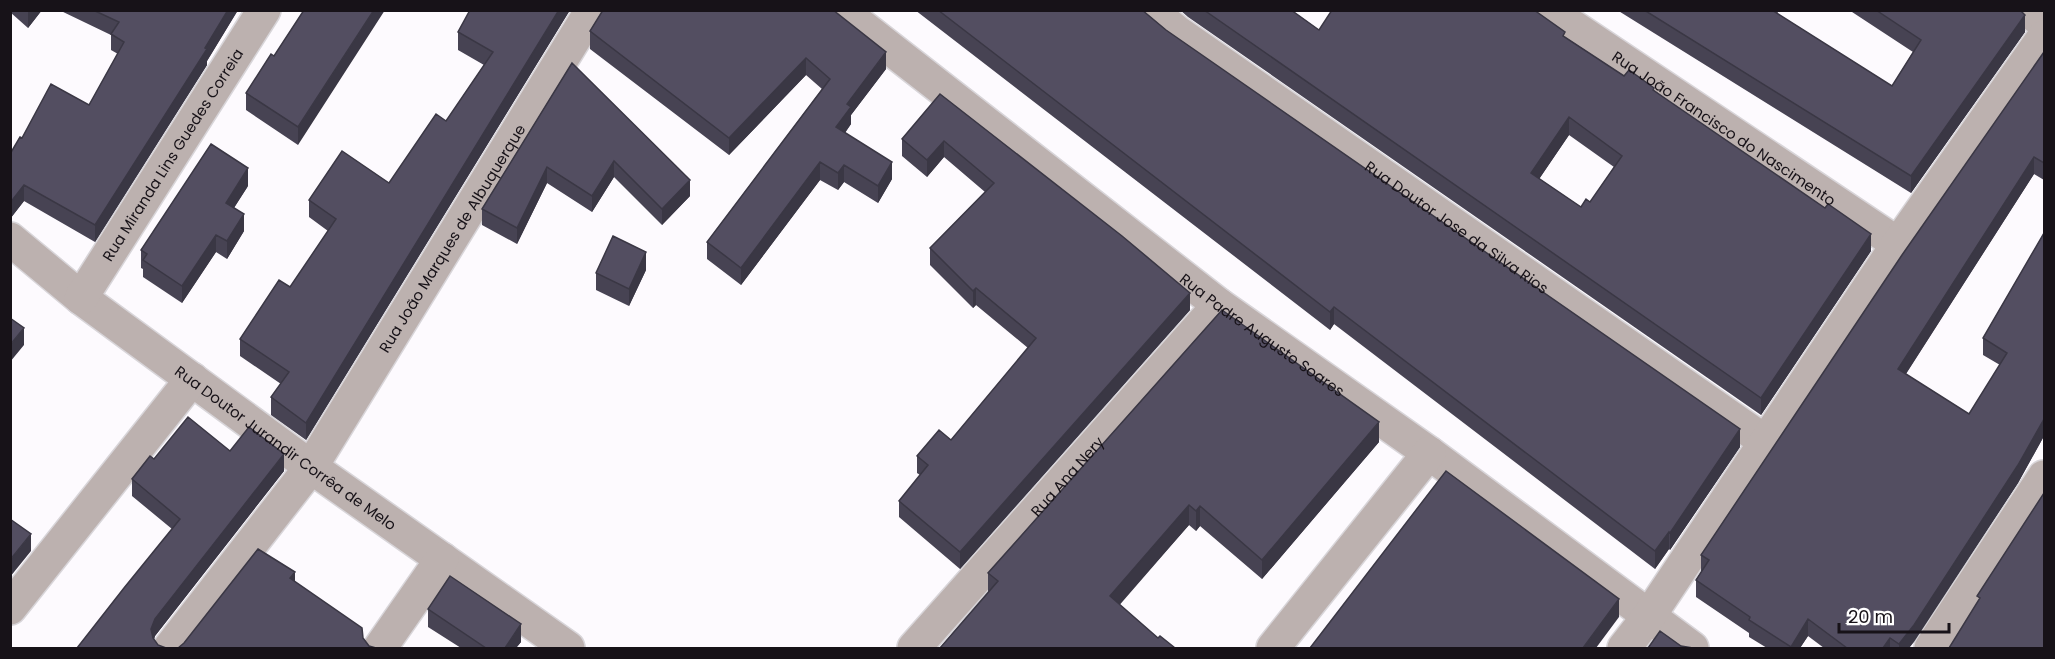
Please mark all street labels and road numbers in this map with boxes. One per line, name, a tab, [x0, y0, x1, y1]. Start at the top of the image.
street label: Rua Miranda Lins Guedes Correia	[97, 44, 248, 265]
street label: Rua João Francisco do Nascimento	[1608, 45, 1840, 210]
street label: Rua João Marques de Albuquerque	[373, 120, 530, 356]
street label: Rua Doutor Jose da Silva Rios	[1361, 156, 1553, 298]
street label: Rua Padre Augusto Soares	[1176, 268, 1349, 401]
street label: Rua Doutor Jurandir Corrêa de Melo	[171, 360, 401, 535]
street label: Rua Ana Nery	[1026, 431, 1109, 521]

